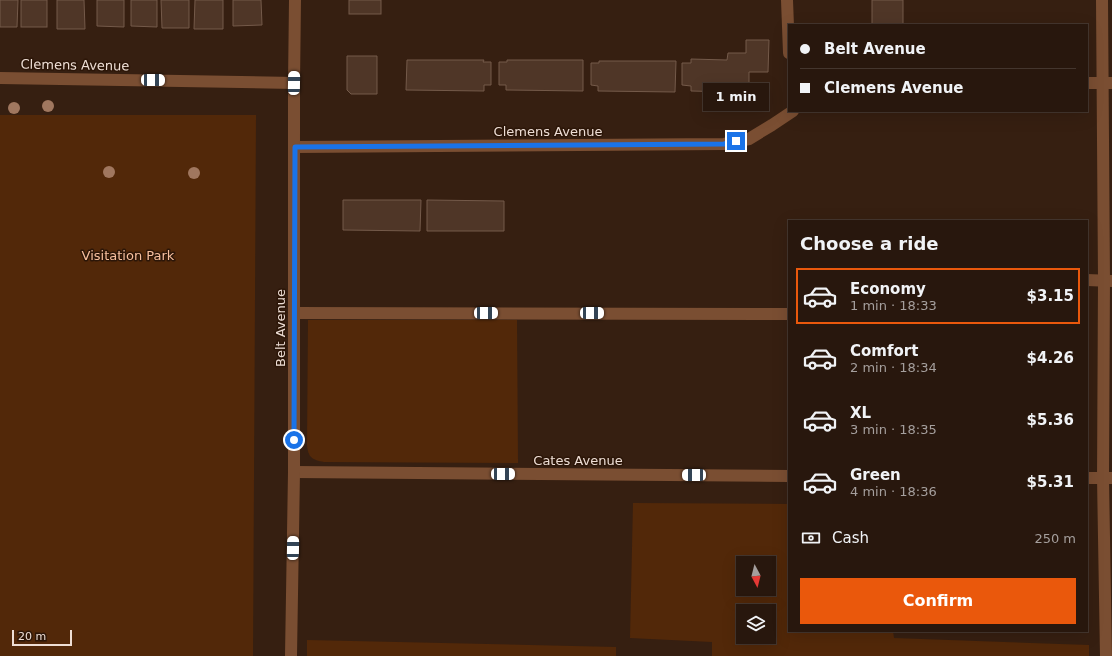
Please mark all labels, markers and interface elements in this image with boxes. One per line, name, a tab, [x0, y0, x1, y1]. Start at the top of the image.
text: Belt Avenue	[824, 40, 926, 58]
street label: Clemens Avenue	[20, 57, 130, 73]
car	[288, 71, 300, 95]
car	[141, 74, 165, 86]
text: Clemens Avenue	[824, 79, 964, 97]
callout: 1 min	[703, 83, 769, 111]
text: 1 min	[716, 89, 756, 104]
street label: Clemens Avenue	[494, 124, 602, 139]
route end	[727, 132, 745, 150]
text: Choose a ride	[800, 233, 939, 254]
park label: Visitation Park	[82, 248, 175, 263]
icon: car	[802, 278, 838, 314]
text: Economy	[850, 280, 926, 298]
text: $3.15	[1027, 287, 1074, 305]
street label: Belt Avenue	[273, 289, 288, 367]
text: 1 min · 18:33	[850, 298, 937, 313]
car	[474, 307, 498, 319]
car	[580, 307, 604, 319]
icon: car	[802, 340, 838, 376]
text: Comfort	[850, 342, 918, 360]
text: $4.26	[1027, 349, 1074, 367]
text: 2 min · 18:34	[850, 360, 937, 375]
icon: car	[802, 402, 838, 438]
text: XL	[850, 404, 871, 422]
text: $5.36	[1027, 411, 1074, 429]
text: 3 min · 18:35	[850, 422, 937, 437]
route start	[285, 431, 303, 449]
street label: Cates Avenue	[533, 453, 623, 468]
icon: car	[802, 464, 838, 500]
text: Green	[850, 466, 901, 484]
car	[491, 468, 515, 480]
car	[682, 469, 706, 481]
text: $5.31	[1027, 473, 1074, 491]
text: 4 min · 18:36	[850, 484, 937, 499]
icon: cash	[800, 527, 822, 549]
text: Cash	[832, 529, 869, 547]
text: 250 m	[1034, 531, 1076, 546]
car	[287, 536, 299, 560]
north arrow	[736, 556, 776, 596]
map controls	[736, 556, 776, 644]
button: Confirm	[800, 578, 1076, 624]
button: layers	[736, 604, 776, 644]
scale bar	[12, 628, 72, 647]
text: 20 m	[18, 630, 46, 643]

